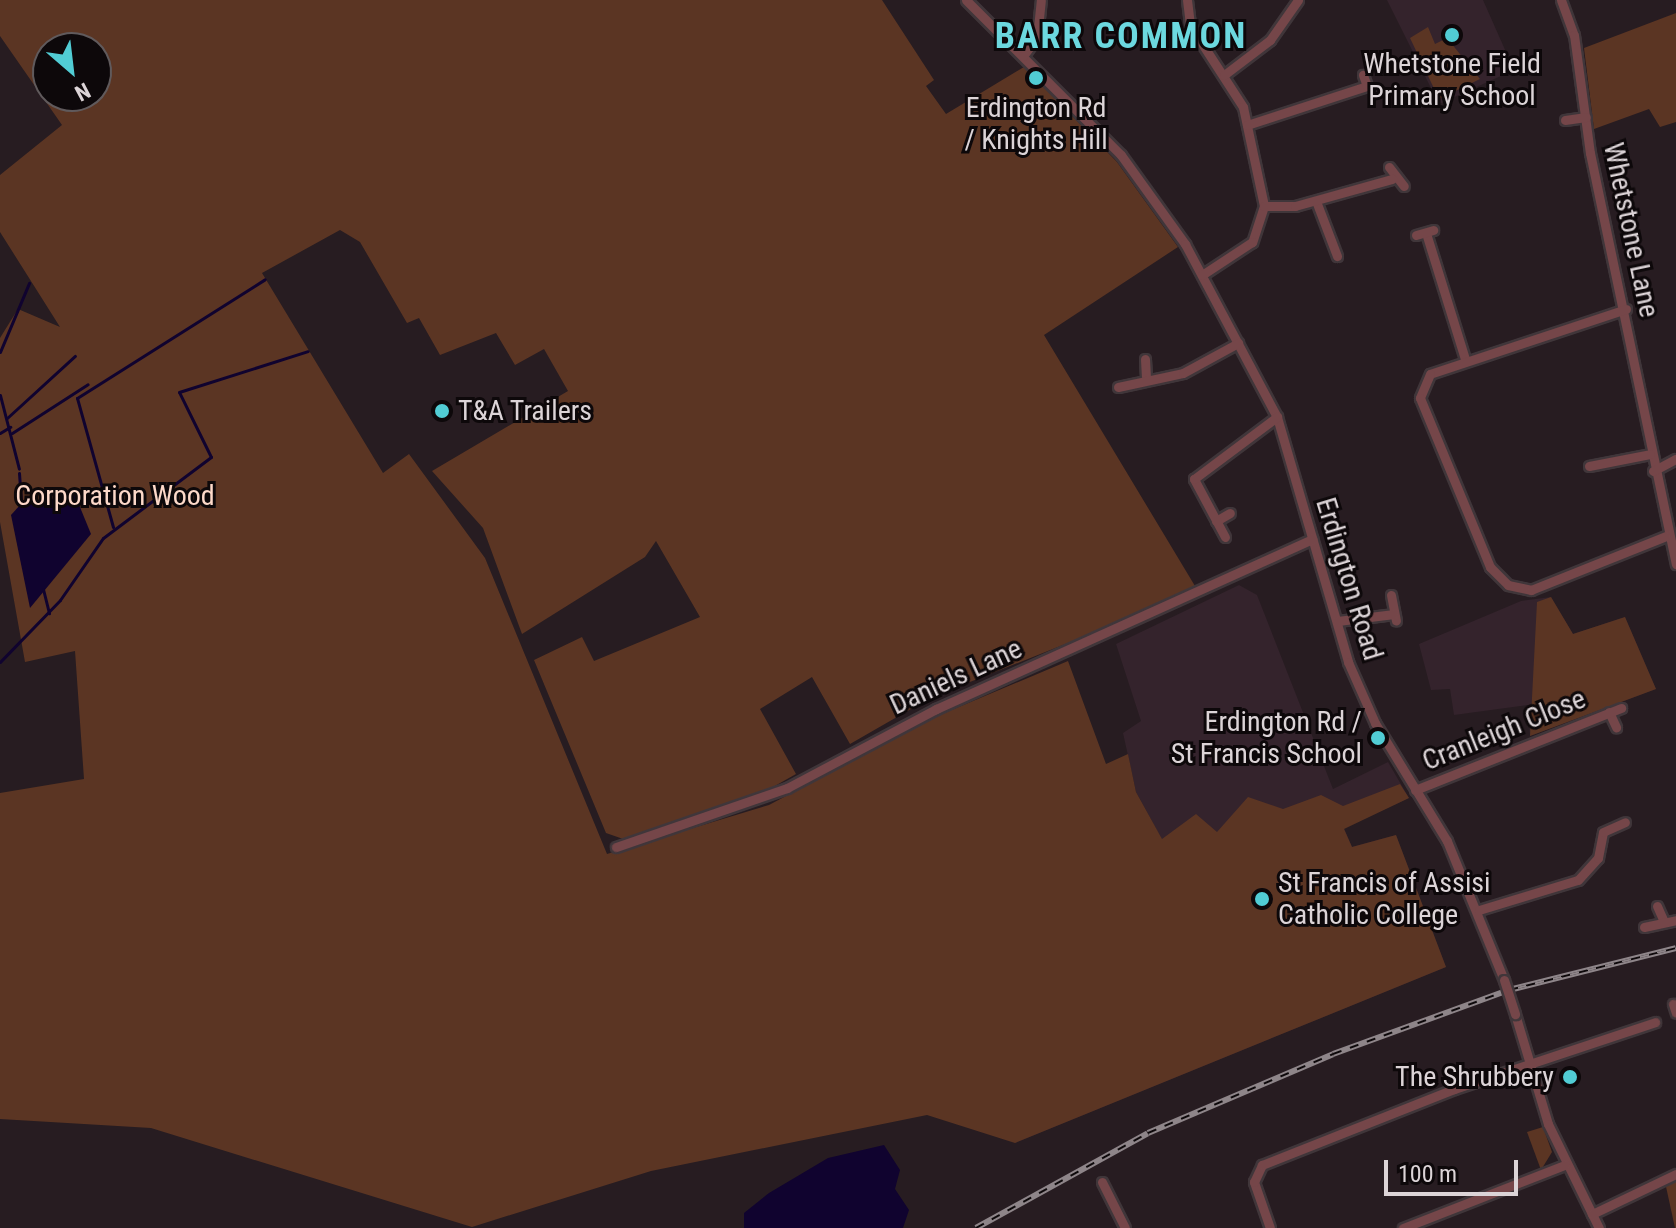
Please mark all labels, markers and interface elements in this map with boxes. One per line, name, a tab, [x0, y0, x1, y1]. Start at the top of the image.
district label: BARR COMMON	[995, 15, 1247, 59]
marker: Whetstone Field Primary School	[1443, 26, 1461, 44]
north arrow	[32, 32, 112, 112]
place label: Whetstone Field Primary School	[1363, 47, 1541, 113]
marker: Erdington Rd / Knights Hill	[1027, 69, 1045, 87]
text: N	[71, 78, 94, 106]
place label: Erdington Rd / Knights Hill	[964, 91, 1108, 157]
street label: Whetstone Lane	[1596, 140, 1666, 320]
place label: T&A Trailers	[458, 394, 593, 428]
marker: T&A Trailers	[433, 402, 451, 420]
park label: Corporation Wood	[15, 479, 215, 513]
street label: Erdington Road	[1308, 494, 1390, 664]
street label: Daniels Lane	[885, 632, 1027, 722]
street label: Cranleigh Close	[1418, 682, 1590, 778]
place label: Erdington Rd / St Francis School	[1171, 705, 1362, 771]
marker: Erdington Rd / St Francis School	[1369, 729, 1387, 747]
place label: St Francis of Assisi Catholic College	[1278, 866, 1491, 932]
marker: St Francis of Assisi Catholic College	[1253, 890, 1271, 908]
place label: The Shrubbery	[1395, 1060, 1554, 1094]
marker: The Shrubbery	[1561, 1068, 1579, 1086]
scale bar	[1388, 1144, 1522, 1194]
text: 100 m	[1398, 1160, 1457, 1188]

